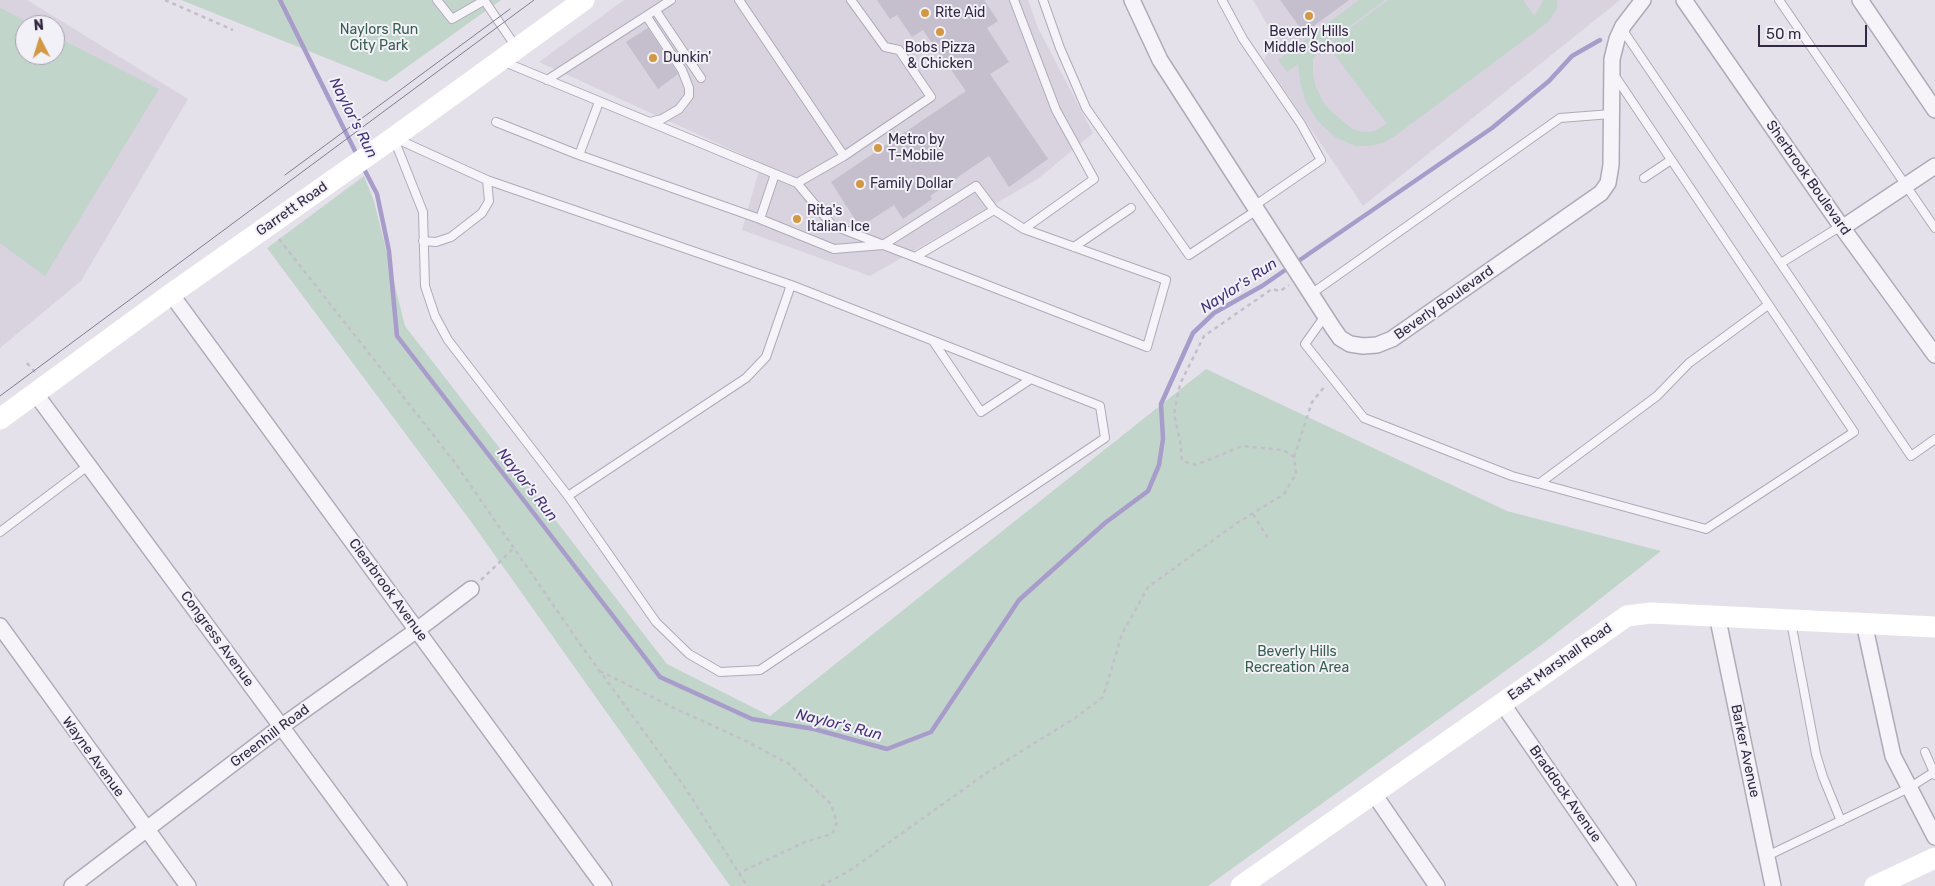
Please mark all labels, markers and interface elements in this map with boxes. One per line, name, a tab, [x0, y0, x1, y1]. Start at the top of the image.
place label: Rite Aid	[935, 5, 985, 21]
marker: Rite Aid	[919, 7, 931, 19]
marker: Beverly Hills Middle School	[1303, 10, 1315, 22]
north arrow	[15, 15, 65, 65]
scale bar	[1760, 15, 1869, 47]
text: N	[33, 17, 44, 34]
park label: Naylors Run City Park	[340, 22, 418, 54]
place label: Beverly Hills Middle School	[1264, 24, 1354, 56]
text: 50 m	[1766, 25, 1801, 43]
marker: Bobs Pizza & Chicken	[934, 26, 946, 38]
place label: Bobs Pizza & Chicken	[905, 40, 975, 72]
place label: Dunkin'	[663, 50, 711, 66]
marker: Dunkin'	[647, 52, 659, 64]
water label: Naylor's Run	[325, 75, 381, 161]
street label: Sherbrook Boulevard	[1762, 117, 1854, 239]
place label: Metro by T-Mobile	[888, 132, 945, 164]
marker: Metro by T-Mobile	[872, 142, 884, 154]
place label: Family Dollar	[870, 176, 953, 192]
street label: Garrett Road	[253, 178, 331, 240]
marker: Family Dollar	[854, 178, 866, 190]
place label: Rita's Italian Ice	[807, 203, 870, 236]
marker: Rita's Italian Ice	[791, 213, 803, 225]
water label: Naylor's Run	[1197, 255, 1281, 317]
street label: Beverly Boulevard	[1391, 262, 1497, 344]
water label: Naylor's Run	[493, 445, 561, 525]
street label: Clearbrook Avenue	[345, 535, 431, 645]
street label: Congress Avenue	[177, 588, 257, 690]
street label: East Marshall Road	[1505, 620, 1615, 704]
park label: Beverly Hills Recreation Area	[1245, 644, 1349, 676]
street label: Greenhill Road	[227, 701, 313, 771]
street label: Barker Avenue	[1727, 703, 1763, 799]
water label: Naylor's Run	[794, 706, 884, 744]
street label: Wayne Avenue	[58, 714, 128, 800]
street label: Braddock Avenue	[1525, 742, 1605, 846]

